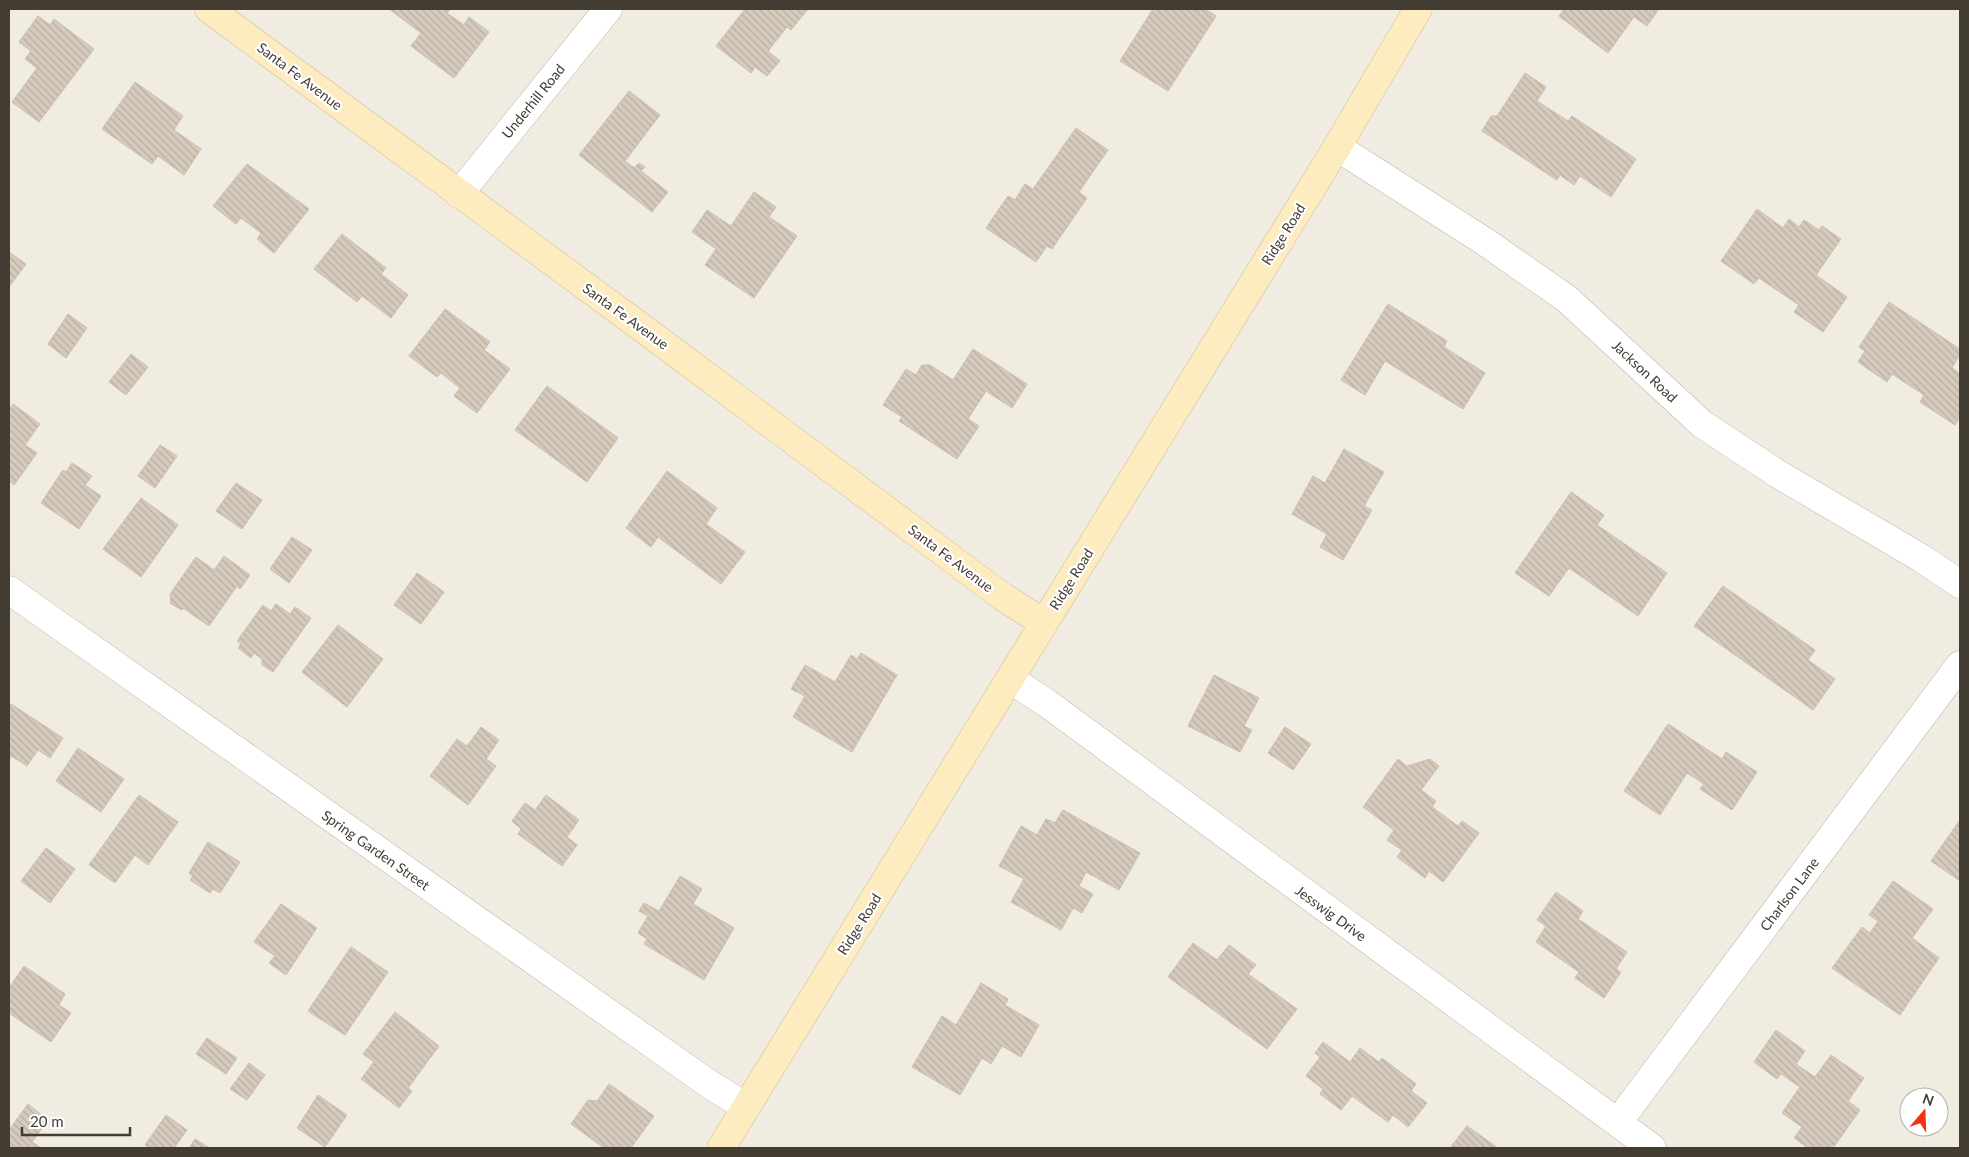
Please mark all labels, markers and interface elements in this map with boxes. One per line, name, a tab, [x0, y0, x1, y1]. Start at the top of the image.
street label: Santa Fe Avenue	[254, 39, 346, 113]
street label: Underhill Road	[498, 60, 568, 142]
street label: Ridge Road	[1257, 200, 1309, 268]
street label: Santa Fe Avenue	[580, 279, 672, 353]
street label: Jackson Road	[1609, 337, 1681, 405]
street label: Santa Fe Avenue	[905, 521, 997, 595]
street label: Ridge Road	[1045, 545, 1097, 613]
street label: Spring Garden Street	[319, 806, 433, 894]
street label: Charlson Lane	[1756, 854, 1822, 934]
street label: Jesswig Drive	[1292, 882, 1370, 944]
street label: Ridge Road	[833, 890, 885, 958]
north arrow	[1899, 1087, 1949, 1137]
text: N	[1921, 1089, 1936, 1109]
scale bar	[22, 1104, 130, 1136]
text: 20 m	[30, 1112, 64, 1130]

